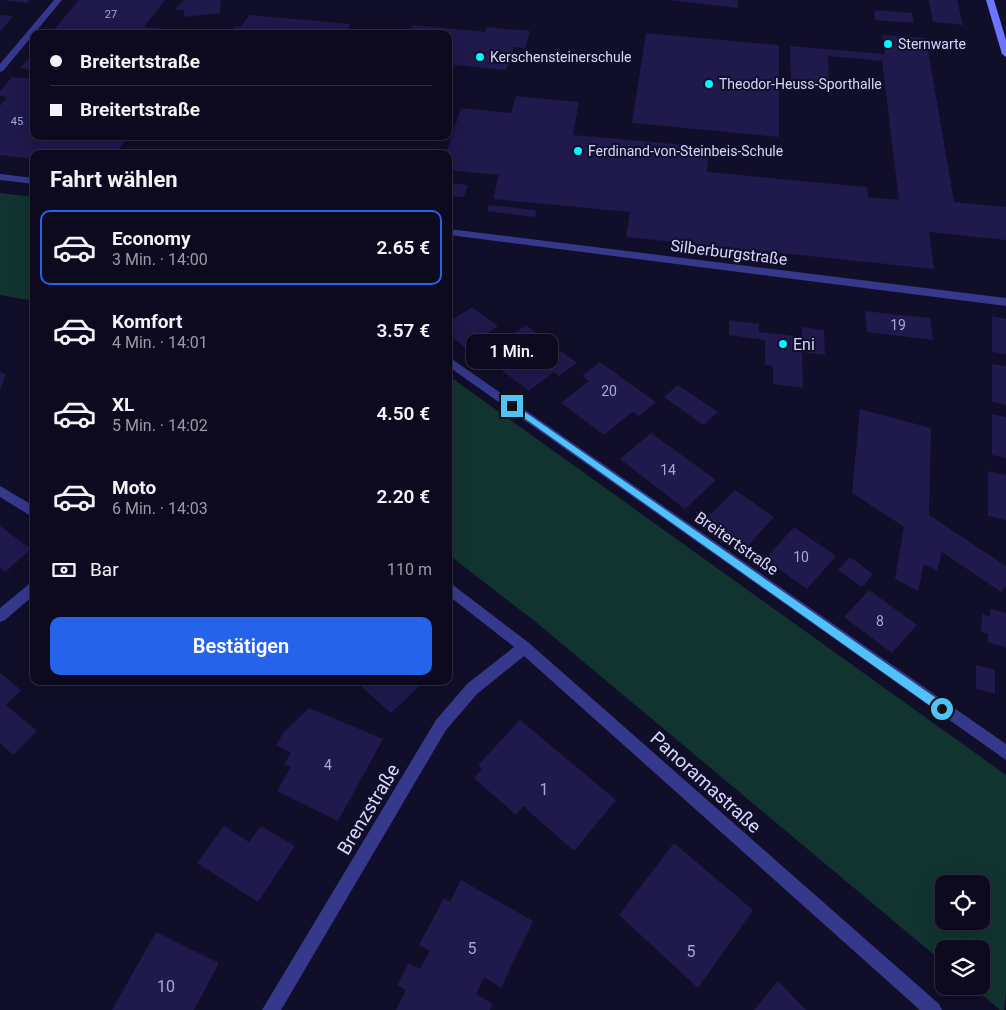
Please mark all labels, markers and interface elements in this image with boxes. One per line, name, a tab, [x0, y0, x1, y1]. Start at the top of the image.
house number: 27	[105, 8, 117, 21]
place label: Sternwarte	[898, 36, 966, 52]
marker: Sternwarte	[882, 38, 894, 50]
place label: Kerschensteinerschule	[490, 49, 632, 65]
text: Breitertstraße	[80, 50, 200, 73]
marker: Kerschensteinerschule	[474, 51, 486, 63]
place label: Theodor-Heuss-Sporthalle	[719, 76, 882, 92]
marker: Theodor-Heuss-Sporthalle	[703, 78, 715, 90]
text: Breitertstraße	[80, 98, 200, 121]
house number: 45	[11, 115, 23, 128]
place label: Ferdinand-von-Steinbeis-Schule	[588, 143, 783, 159]
marker: Ferdinand-von-Steinbeis-Schule	[572, 145, 584, 157]
text: Fahrt wählen	[50, 167, 178, 192]
icon: car	[52, 225, 97, 270]
text: Economy	[112, 227, 191, 250]
text: 2.65 €	[376, 236, 430, 259]
street label: Silberburgstraße	[669, 236, 788, 269]
text: 3 Min. · 14:00	[112, 250, 208, 269]
icon: car	[52, 308, 97, 353]
text: Komfort	[112, 310, 182, 333]
house number: 19	[890, 317, 906, 333]
text: 3.57 €	[376, 319, 430, 342]
text: 4 Min. · 14:01	[112, 333, 208, 352]
callout: 1 Min.	[466, 334, 558, 368]
place label: Eni	[793, 335, 815, 354]
marker: Eni	[777, 338, 789, 350]
text: 1 Min.	[490, 342, 534, 361]
house number: 20	[601, 383, 617, 399]
icon: car	[52, 391, 97, 436]
text: XL	[112, 393, 134, 416]
route end	[501, 395, 523, 417]
text: 4.50 €	[376, 402, 430, 425]
text: 5 Min. · 14:02	[112, 416, 208, 435]
house number: 14	[660, 462, 676, 478]
icon: car	[52, 474, 97, 519]
text: Moto	[112, 476, 156, 499]
text: 2.20 €	[376, 485, 430, 508]
text: 6 Min. · 14:03	[112, 499, 208, 518]
street label: Breitertstraße	[691, 508, 782, 579]
house number: 10	[793, 549, 809, 565]
icon: cash	[50, 556, 78, 584]
text: Bar	[90, 558, 119, 581]
text: 110 m	[387, 560, 432, 579]
house number: 8	[876, 613, 884, 629]
button: Bestätigen	[50, 617, 432, 675]
route start	[931, 698, 953, 720]
street label: Panoramastraße	[646, 727, 766, 838]
house number: 4	[324, 757, 332, 773]
street label: Brenzstraße	[332, 760, 405, 859]
house number: 1	[540, 780, 549, 799]
map controls	[935, 875, 990, 995]
button: locate	[935, 875, 990, 930]
house number: 5	[468, 939, 477, 958]
button: layers	[935, 940, 990, 995]
house number: 5	[687, 942, 696, 961]
house number: 10	[157, 977, 175, 996]

